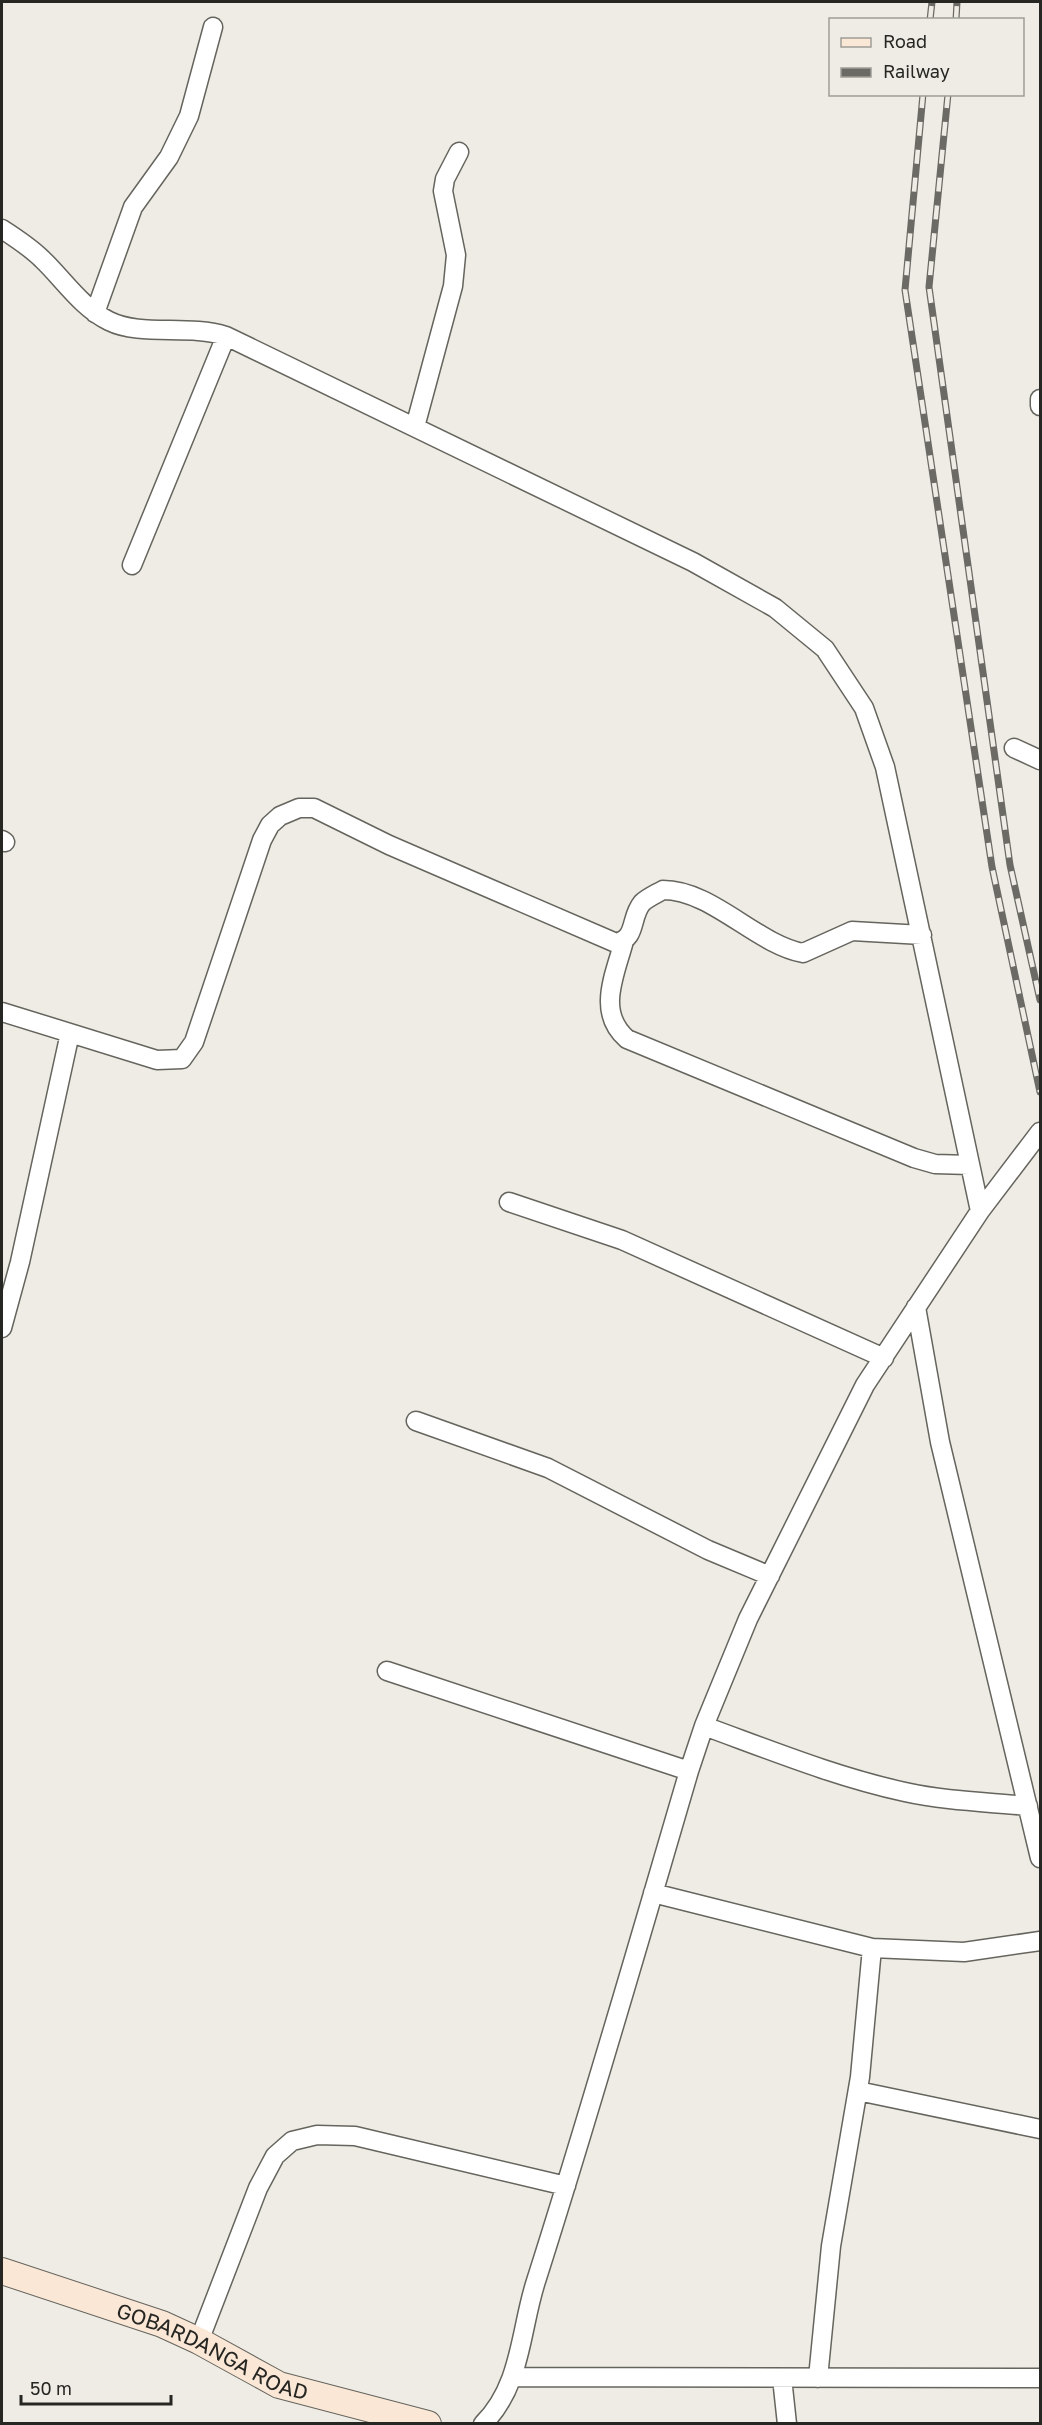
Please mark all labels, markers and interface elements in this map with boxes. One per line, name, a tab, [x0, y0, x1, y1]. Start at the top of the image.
legend	[829, 18, 1024, 96]
text: Road	[883, 30, 927, 52]
text: Railway	[883, 60, 950, 82]
street label: GOBARDANGA ROAD	[113, 2297, 311, 2405]
scale bar	[21, 2368, 171, 2406]
text: 50 m	[30, 2377, 72, 2399]

